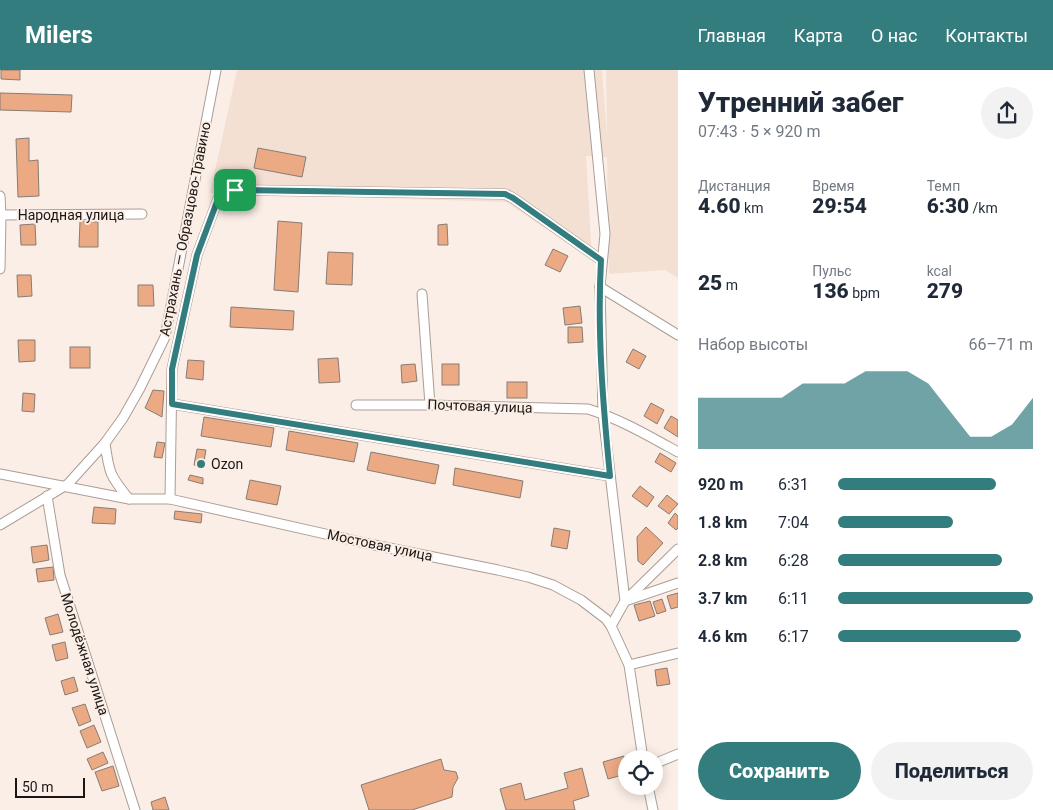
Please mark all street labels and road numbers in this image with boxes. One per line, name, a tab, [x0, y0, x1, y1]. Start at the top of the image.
street label: Астрахань — Образцово-Травино	[156, 120, 214, 338]
street label: Народная улица	[18, 207, 124, 223]
street label: Почтовая улица	[427, 396, 533, 416]
street label: Мостовая улица	[326, 526, 434, 564]
street label: Молодёжная улица	[58, 591, 112, 717]

